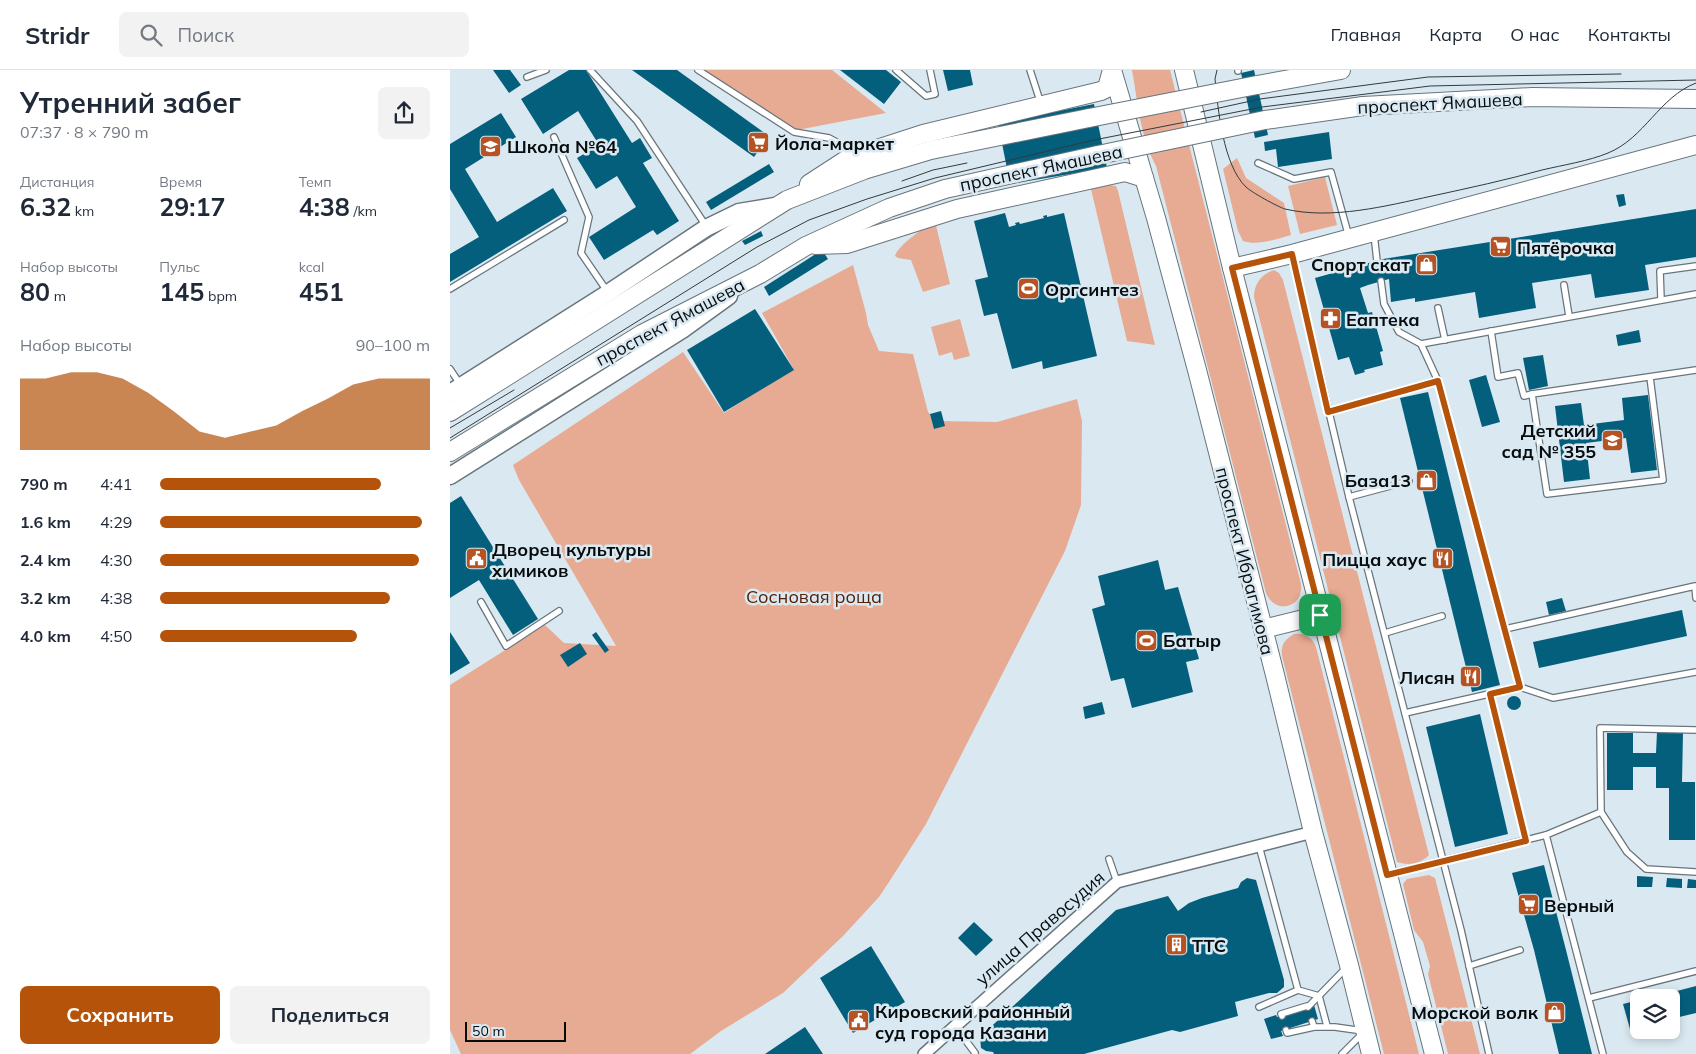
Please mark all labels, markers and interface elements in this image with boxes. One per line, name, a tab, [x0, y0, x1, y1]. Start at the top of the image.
search box	[119, 12, 469, 57]
text: Stridr	[25, 20, 89, 50]
icon: search	[137, 21, 165, 49]
text: Поиск	[177, 23, 234, 47]
text: Главная	[1331, 23, 1401, 46]
text: Карта	[1429, 23, 1482, 46]
text: О нас	[1510, 23, 1560, 46]
text: Контакты	[1588, 23, 1671, 46]
text: Утренний забег	[20, 85, 241, 120]
button: share	[378, 87, 430, 139]
street label: проспект Ямашева	[1357, 87, 1523, 119]
text: 07:37 · 8 × 790 m	[20, 122, 149, 142]
supermarket icon: Йола-маркет	[747, 131, 771, 155]
place label: Йола-маркет	[775, 132, 894, 155]
school or university icon: Школа №64	[479, 134, 503, 158]
place label: Школа №64	[507, 135, 617, 158]
street label: проспект Ямашева	[958, 140, 1124, 196]
text: Дистанция	[20, 173, 94, 191]
text: Время	[159, 173, 202, 191]
text: Темп	[299, 173, 332, 191]
text: 6.32	[20, 191, 71, 222]
text: 29:17	[159, 191, 226, 222]
text: 4:38	[299, 191, 350, 222]
text: km	[71, 202, 94, 220]
text: /km	[350, 202, 377, 220]
supermarket icon: Пятёрочка	[1489, 235, 1513, 259]
place label: Пятёрочка	[1517, 236, 1614, 259]
shop icon: Спорт скат	[1414, 252, 1438, 276]
place label: Спорт скат	[1311, 253, 1410, 276]
text: Набор высоты	[20, 258, 118, 276]
text: Пульс	[159, 258, 200, 276]
text: kcal	[299, 258, 324, 276]
street label: проспект Ямашева	[591, 273, 749, 371]
text: 80	[20, 276, 50, 307]
text: 145	[159, 276, 204, 307]
text: 451	[299, 276, 344, 307]
sports icon: Оргсинтез	[1017, 277, 1041, 301]
place label: Оргсинтез	[1045, 278, 1139, 301]
text: m	[50, 287, 66, 305]
text: bpm	[204, 287, 237, 305]
pharmacy icon: Еаптека	[1318, 307, 1342, 331]
place label: Еаптека	[1346, 308, 1420, 331]
text: Набор высоты	[20, 335, 132, 355]
text: 90–100 m	[356, 335, 430, 355]
place label: Детский сад № 355	[1502, 419, 1596, 463]
school or university icon: Детский сад № 355	[1600, 428, 1624, 452]
street label: проспект Ибрагимова	[1211, 465, 1279, 657]
shop icon: База13	[1415, 468, 1439, 492]
place label: База13	[1345, 469, 1411, 492]
text: 790 m	[20, 474, 68, 494]
text: 4:41	[100, 474, 132, 494]
text: 1.6 km	[20, 512, 71, 532]
text: 4:29	[100, 512, 132, 532]
place label: Дворец культуры химиков	[491, 538, 651, 582]
public building icon: Дворец культуры химиков	[464, 547, 488, 571]
restaurant icon: Пицца хаус	[1431, 547, 1455, 571]
place label: Пицца хаус	[1322, 548, 1427, 571]
text: 2.4 km	[20, 550, 71, 570]
text: 4:30	[100, 550, 132, 570]
park label: Сосновая роща	[746, 585, 882, 608]
text: 3.2 km	[20, 588, 71, 608]
text: 4:38	[100, 588, 132, 608]
pin	[1299, 594, 1341, 636]
icon: arrive	[1306, 601, 1334, 629]
text: 4.0 km	[20, 626, 71, 646]
text: 4:50	[100, 626, 132, 646]
sports icon: Батыр	[1135, 628, 1159, 652]
place label: Батыр	[1163, 629, 1221, 652]
restaurant icon: Лисян	[1459, 665, 1483, 689]
place label: Лисян	[1399, 666, 1455, 689]
street label: улица Правосудия	[971, 866, 1109, 990]
supermarket icon: Верный	[1516, 893, 1540, 917]
place label: Верный	[1544, 894, 1614, 917]
building icon: ТТС	[1164, 933, 1188, 957]
place label: ТТС	[1192, 934, 1226, 957]
button: Сохранить	[20, 986, 220, 1044]
button: Поделиться	[230, 986, 430, 1044]
map controls	[1630, 989, 1680, 1039]
button: layers	[1630, 989, 1680, 1039]
place label: Кировский районный суд города Казани	[875, 1000, 1070, 1044]
shop icon: Морской волк	[1542, 1000, 1566, 1024]
place label: Морской волк	[1411, 1001, 1539, 1024]
public building icon: Кировский районный суд города Казани	[847, 1009, 871, 1033]
scale bar	[465, 1019, 566, 1042]
text: 50 m	[472, 1022, 505, 1040]

